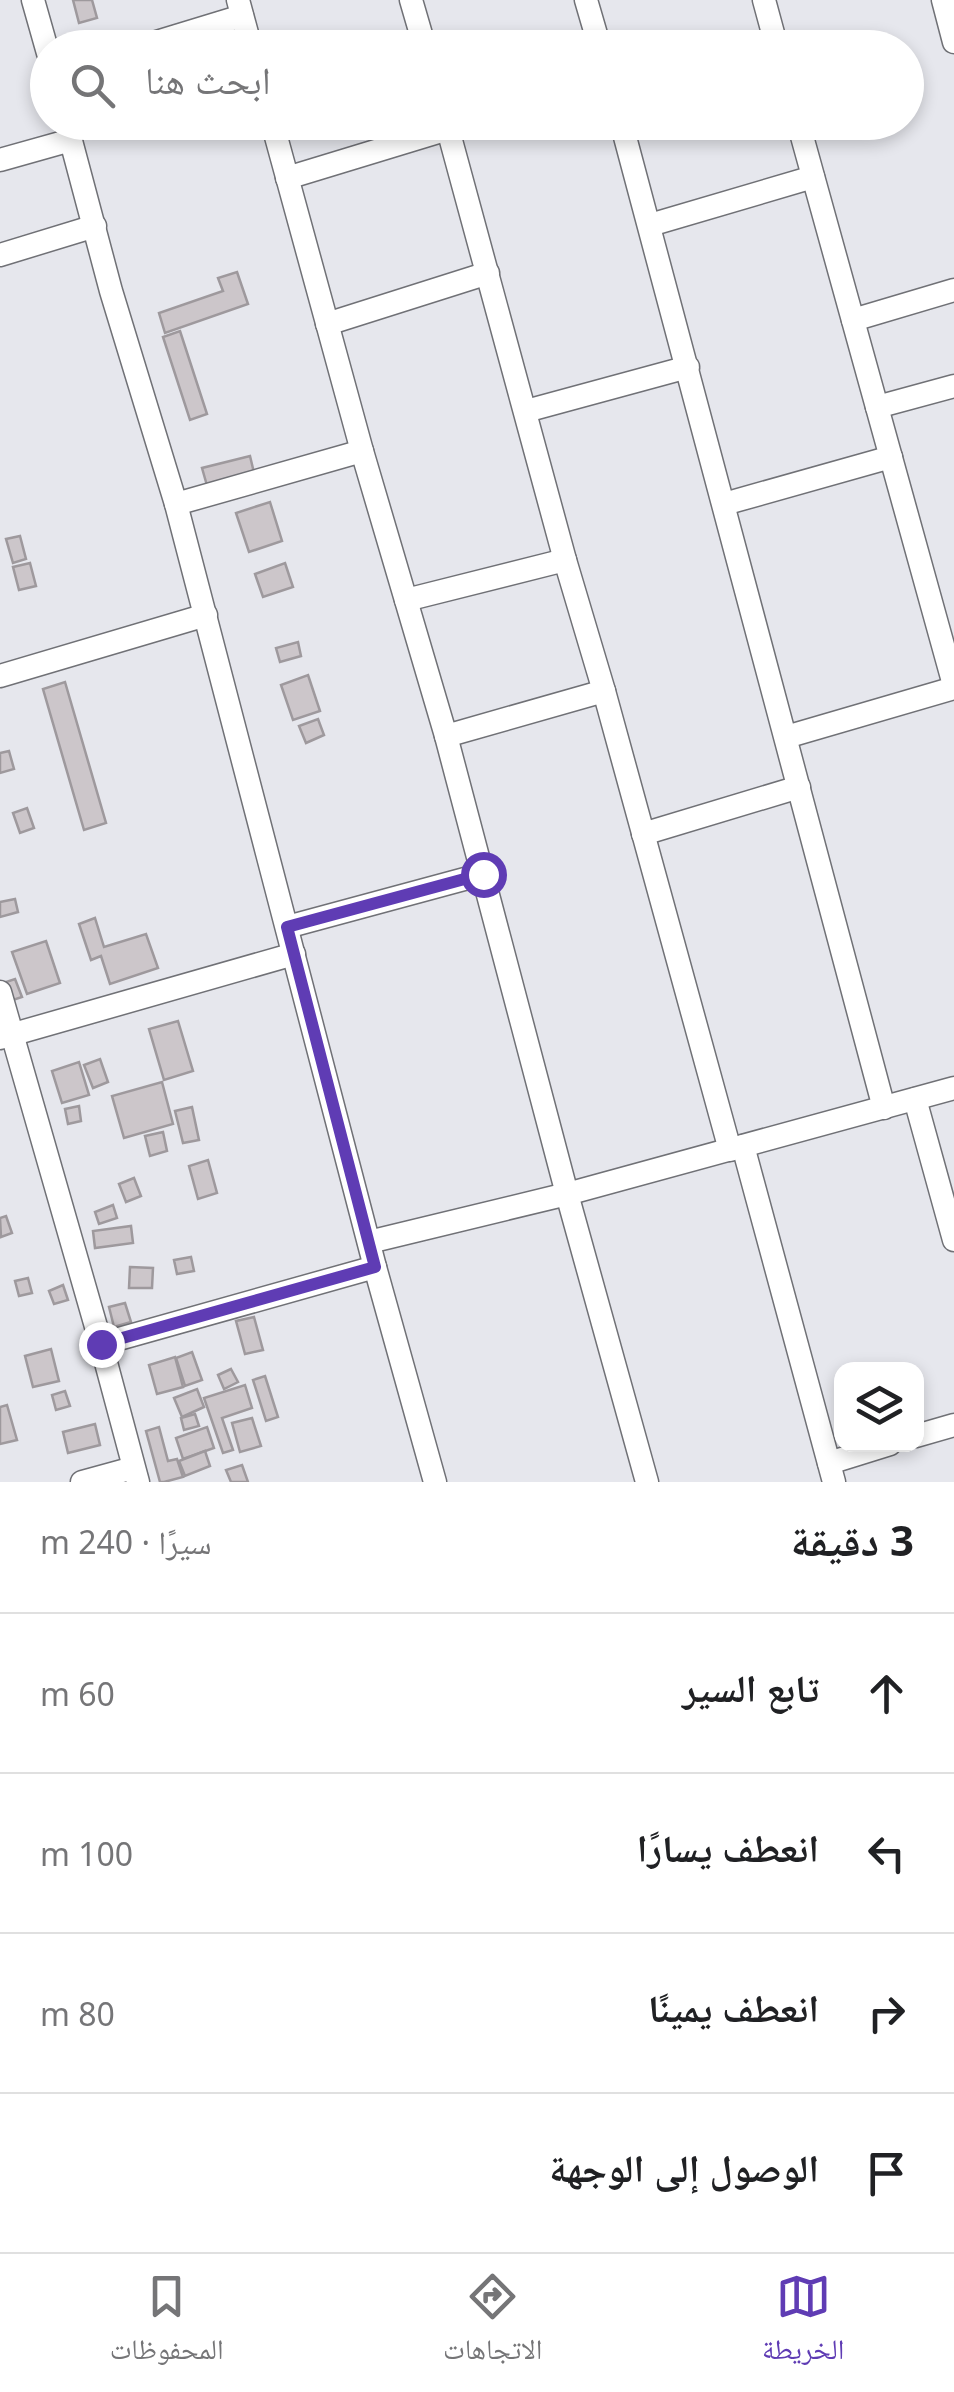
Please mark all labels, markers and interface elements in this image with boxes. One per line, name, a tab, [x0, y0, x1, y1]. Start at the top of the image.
search box	[30, 30, 924, 140]
text: ابحث هنا	[145, 53, 271, 105]
icon: search	[65, 58, 120, 113]
route start	[461, 852, 507, 898]
route end	[79, 1322, 125, 1368]
map controls	[834, 1362, 924, 1452]
button: layers	[834, 1362, 924, 1452]
text: 3 دقيقة	[791, 1511, 914, 1568]
text: سيرًا · 240 m	[40, 1520, 212, 1563]
text: تابع السير	[682, 1661, 819, 1713]
icon: ahead	[859, 1666, 914, 1721]
text: 60 m	[40, 1672, 115, 1715]
text: انعطف يسارًا	[637, 1821, 819, 1873]
icon: left	[859, 1826, 914, 1881]
text: 100 m	[40, 1832, 133, 1875]
text: انعطف يمينًا	[648, 1981, 819, 2033]
icon: right	[859, 1986, 914, 2041]
text: 80 m	[40, 1992, 115, 2035]
text: الوصول إلى الوجهة	[549, 2141, 819, 2193]
icon: arrive	[859, 2146, 914, 2201]
tab: المحفوظات	[110, 2269, 224, 2377]
tab: الاتجاهات	[443, 2269, 542, 2377]
tab: الخريطة	[762, 2269, 844, 2377]

